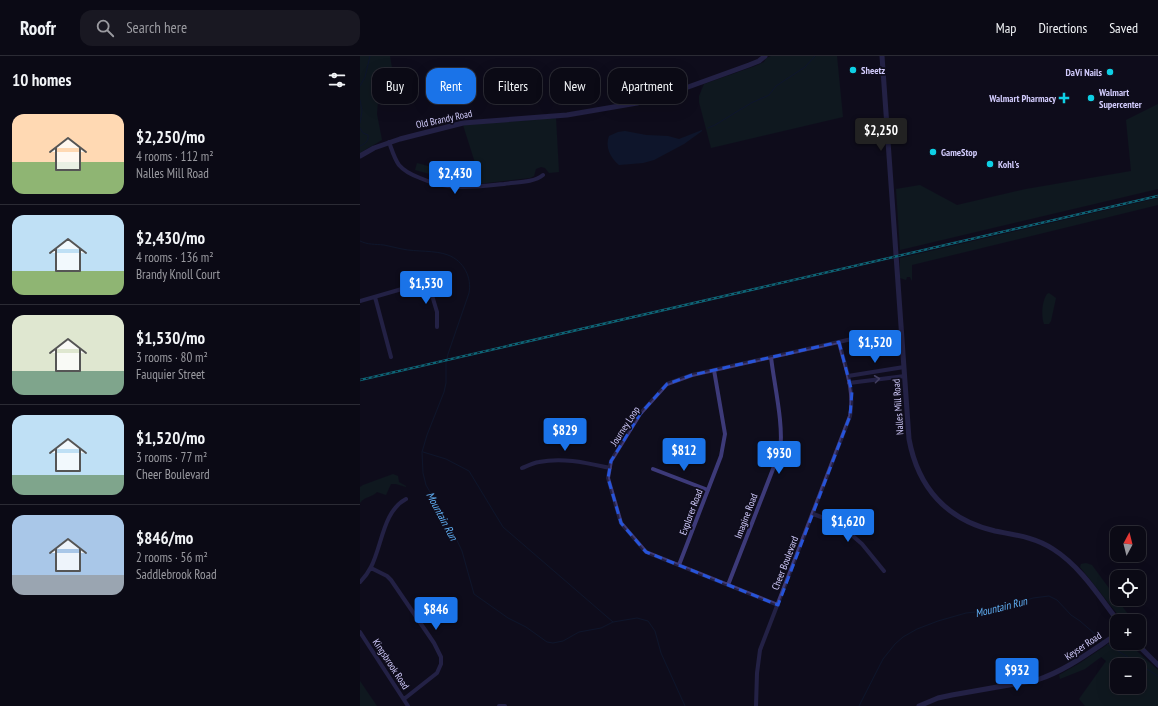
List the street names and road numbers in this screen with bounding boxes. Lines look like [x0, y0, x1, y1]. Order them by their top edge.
street label: Old Brandy Road [415, 107, 473, 131]
street label: Nalles Mill Road [890, 379, 906, 435]
street label: Journey Loop [607, 404, 643, 449]
street label: Explorer Road [676, 487, 706, 537]
street label: Imagine Road [732, 492, 760, 540]
street label: Cheer Boulevard [769, 534, 801, 592]
street label: Keyser Road [1062, 629, 1104, 663]
street label: Kingsbrook Road [370, 636, 412, 692]

